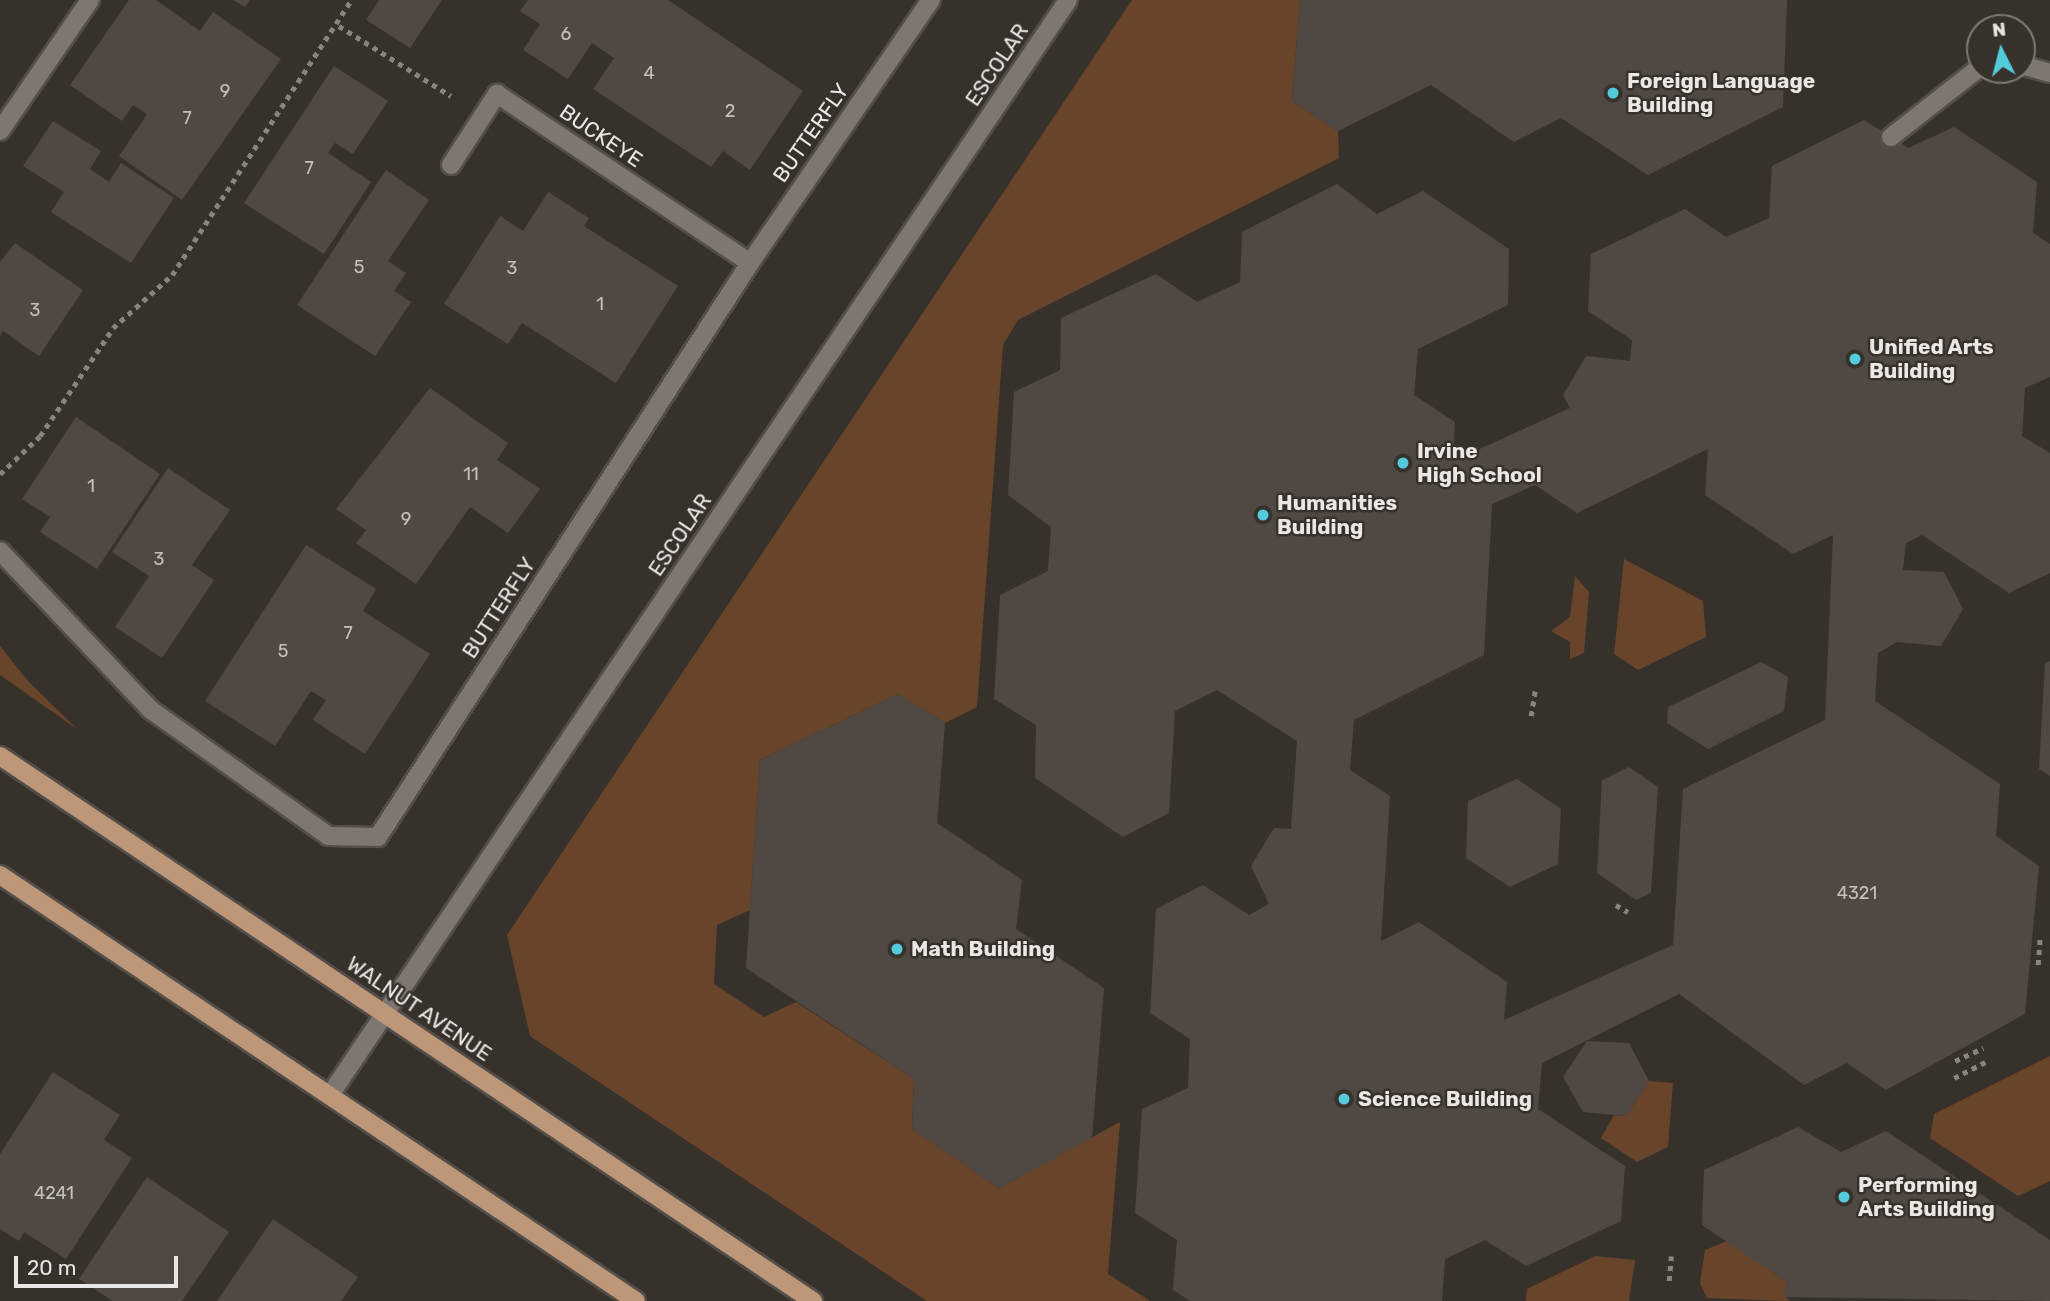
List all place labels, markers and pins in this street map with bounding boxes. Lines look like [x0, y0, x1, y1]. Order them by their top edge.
place label: Foreign Language Building [1627, 68, 1815, 118]
marker: Foreign Language Building [1605, 85, 1621, 101]
place label: Unified Arts Building [1869, 334, 1994, 384]
marker: Unified Arts Building [1847, 351, 1863, 367]
place label: Irvine High School [1417, 438, 1542, 488]
marker: Irvine High School [1395, 455, 1411, 471]
place label: Humanities Building [1277, 490, 1397, 540]
marker: Humanities Building [1255, 507, 1271, 523]
place label: Math Building [911, 936, 1055, 962]
marker: Math Building [889, 941, 905, 957]
place label: Science Building [1358, 1086, 1532, 1112]
marker: Science Building [1336, 1091, 1352, 1107]
place label: Performing Arts Building [1858, 1172, 1995, 1222]
marker: Performing Arts Building [1836, 1189, 1852, 1205]

